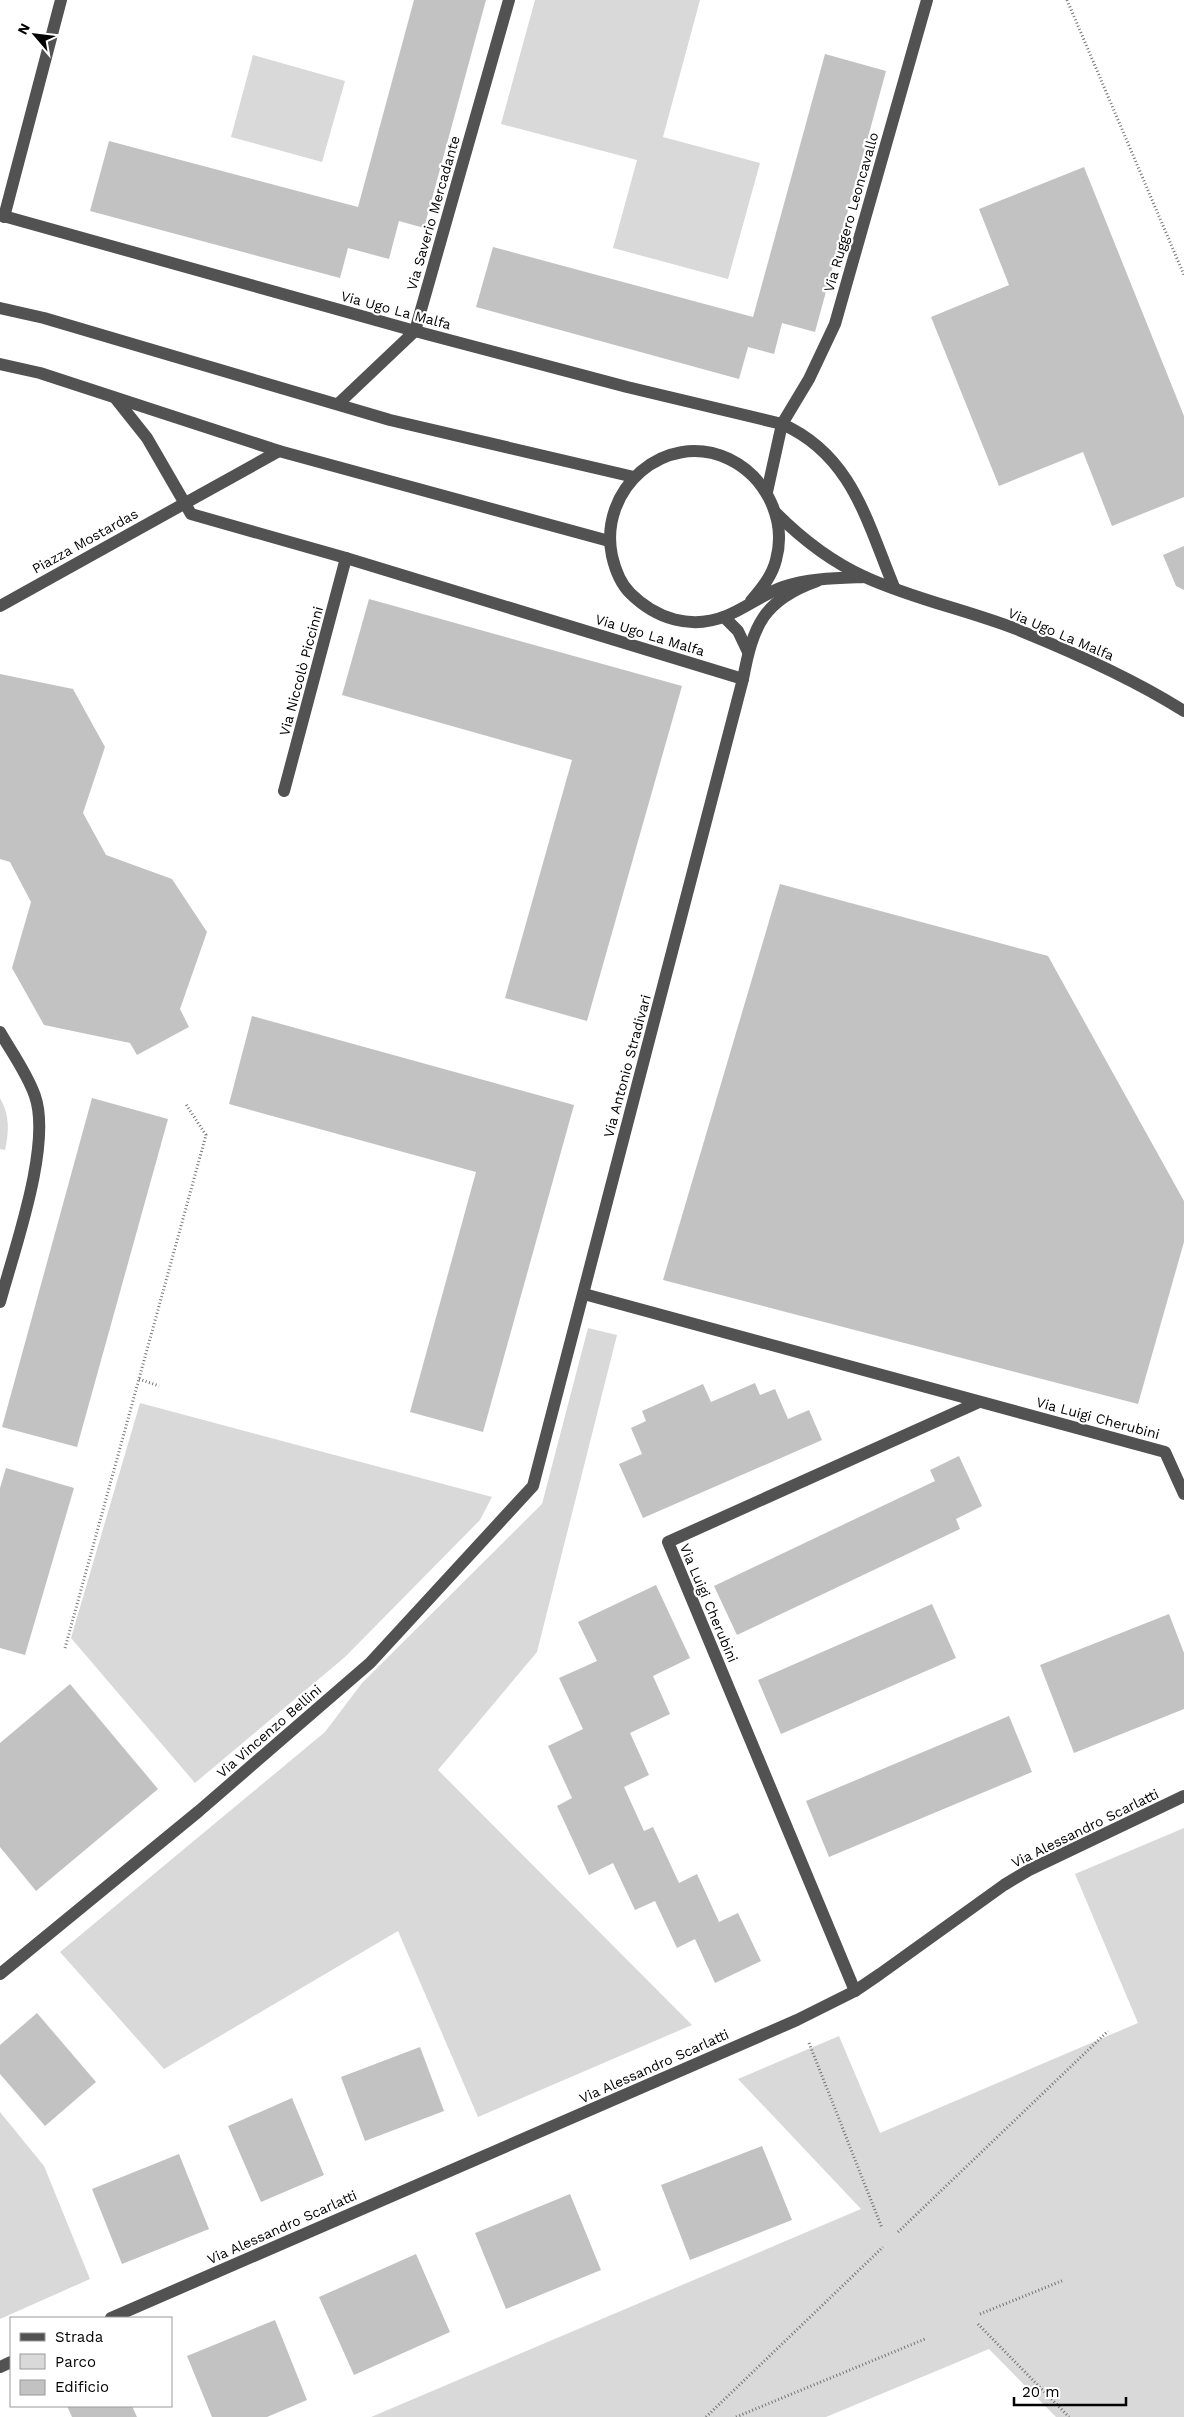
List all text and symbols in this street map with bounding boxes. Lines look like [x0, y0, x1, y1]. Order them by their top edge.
north arrow [10, 10, 60, 60]
text: N [14, 21, 33, 37]
street label: Via Ruggero Leoncavallo [821, 130, 881, 294]
street label: Via Saverio Mercadante [403, 134, 463, 292]
street label: Via Ugo La Malfa [339, 288, 453, 332]
street label: Piazza Mostardas [29, 505, 141, 577]
street label: Via Niccolò Piccinni [276, 604, 326, 738]
street label: Via Ugo La Malfa [1006, 604, 1116, 664]
street label: Via Ugo La Malfa [593, 611, 707, 659]
street label: Via Antonio Stradivari [600, 993, 654, 1139]
street label: Via Luigi Cherubini [1034, 1394, 1162, 1442]
street label: Via Luigi Cherubini [677, 1541, 741, 1665]
street label: Via Vincenzo Bellini [213, 1681, 325, 1781]
street label: Via Alessandro Scarlatti [1009, 1785, 1161, 1871]
street label: Via Alessandro Scarlatti [577, 2026, 731, 2106]
street label: Via Alessandro Scarlatti [205, 2187, 359, 2267]
legend [10, 2317, 172, 2407]
text: Strada [55, 2328, 104, 2346]
text: Parco [55, 2353, 96, 2371]
scale bar [1014, 2374, 1126, 2406]
text: Edificio [55, 2378, 109, 2396]
text: 20 m [1022, 2383, 1060, 2401]

